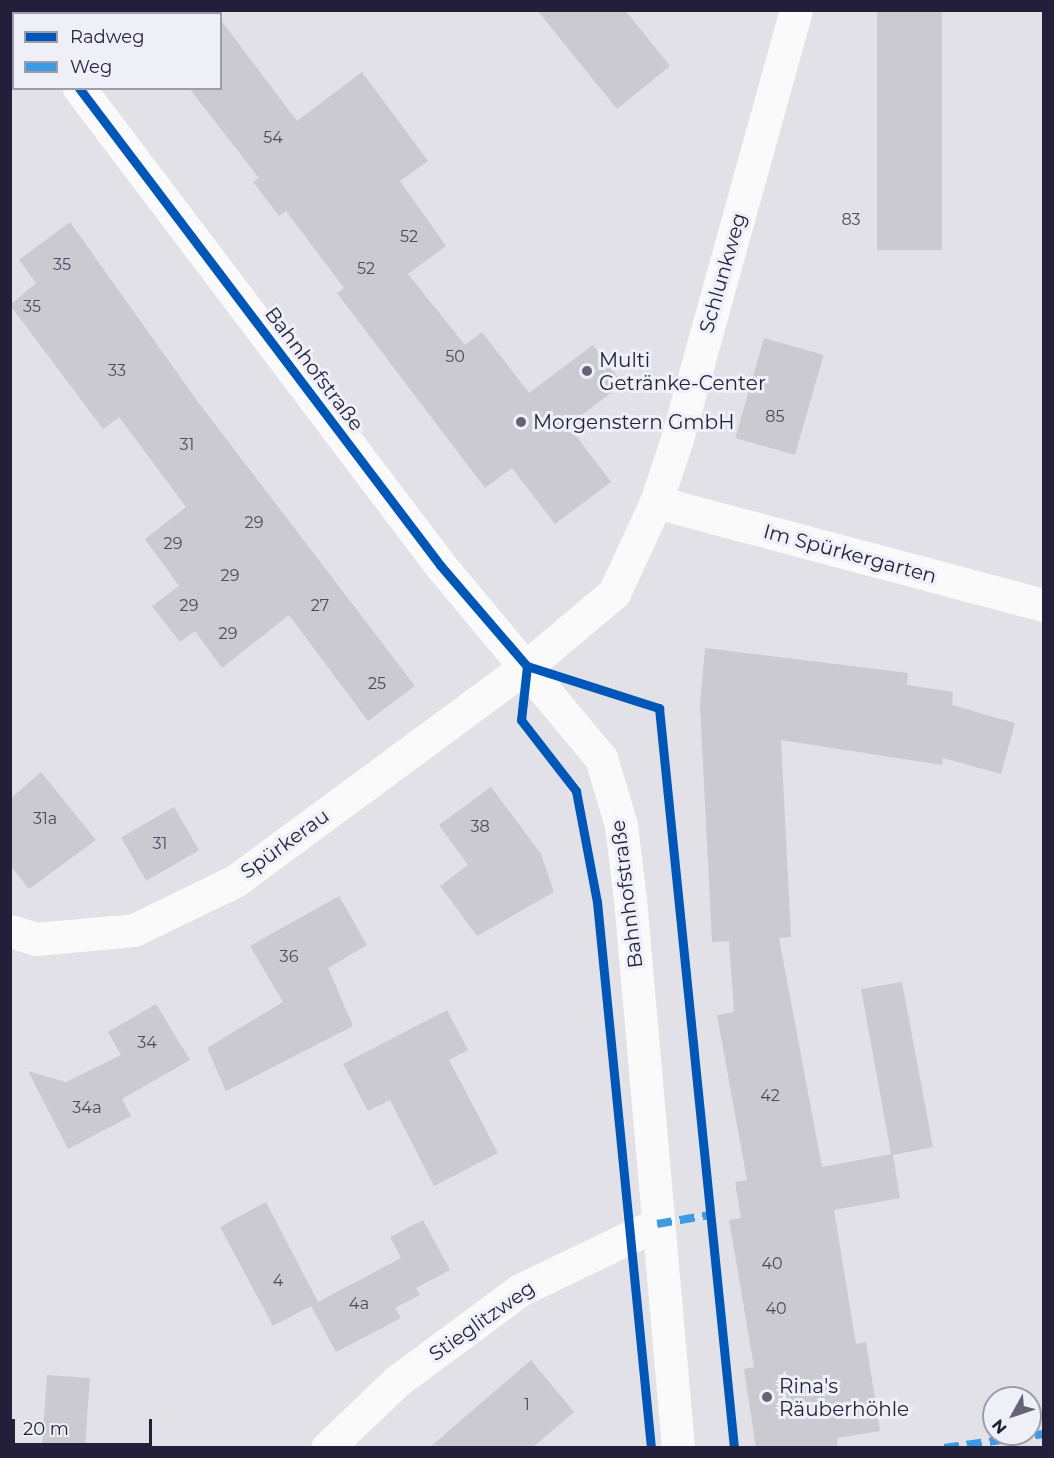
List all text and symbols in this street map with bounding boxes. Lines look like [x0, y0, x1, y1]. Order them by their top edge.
legend [12, 12, 222, 90]
text: Radweg [70, 26, 145, 48]
text: Weg [70, 56, 112, 78]
house number: 54 [263, 128, 283, 148]
street label: Schlunkweg [694, 210, 752, 336]
house number: 83 [841, 210, 861, 230]
house number: 52 [400, 227, 418, 247]
house number: 35 [53, 255, 71, 275]
house number: 52 [357, 259, 375, 279]
house number: 35 [23, 297, 41, 317]
street label: Bahnhofstraße [260, 302, 368, 436]
house number: 50 [445, 347, 465, 367]
place label: Multi Getränke-Center [599, 348, 766, 395]
house number: 33 [108, 361, 126, 381]
marker: Multi Getränke-Center [580, 364, 594, 378]
house number: 85 [765, 407, 785, 427]
place label: Morgenstern GmbH [533, 410, 734, 434]
marker: Morgenstern GmbH [514, 415, 528, 429]
house number: 31 [180, 435, 194, 455]
house number: 29 [245, 513, 263, 533]
street label: Im Spürkergarten [761, 519, 939, 589]
house number: 29 [164, 534, 182, 554]
house number: 29 [221, 566, 239, 586]
house number: 29 [180, 596, 198, 616]
house number: 27 [311, 596, 329, 616]
house number: 29 [219, 624, 237, 644]
house number: 25 [368, 674, 386, 694]
street label: Spürkerau [236, 804, 334, 884]
house number: 31a [33, 809, 57, 829]
house number: 38 [470, 817, 490, 837]
street label: Bahnhofstraße [606, 819, 648, 969]
house number: 31 [153, 834, 167, 854]
house number: 36 [280, 947, 298, 967]
house number: 34 [137, 1033, 157, 1053]
house number: 42 [760, 1086, 780, 1106]
house number: 34a [72, 1098, 102, 1118]
house number: 40 [761, 1254, 783, 1274]
house number: 4 [273, 1271, 283, 1291]
street label: Stieglitzweg [425, 1276, 539, 1366]
house number: 4a [349, 1294, 369, 1314]
house number: 40 [765, 1299, 787, 1319]
place label: Rina's Räuberhöhle [779, 1374, 909, 1421]
north arrow [982, 1386, 1042, 1446]
marker: Rina's Räuberhöhle [760, 1390, 774, 1404]
house number: 1 [524, 1395, 530, 1415]
scale bar [15, 1407, 154, 1445]
text: N [988, 1416, 1011, 1438]
text: 20 m [23, 1418, 69, 1440]

